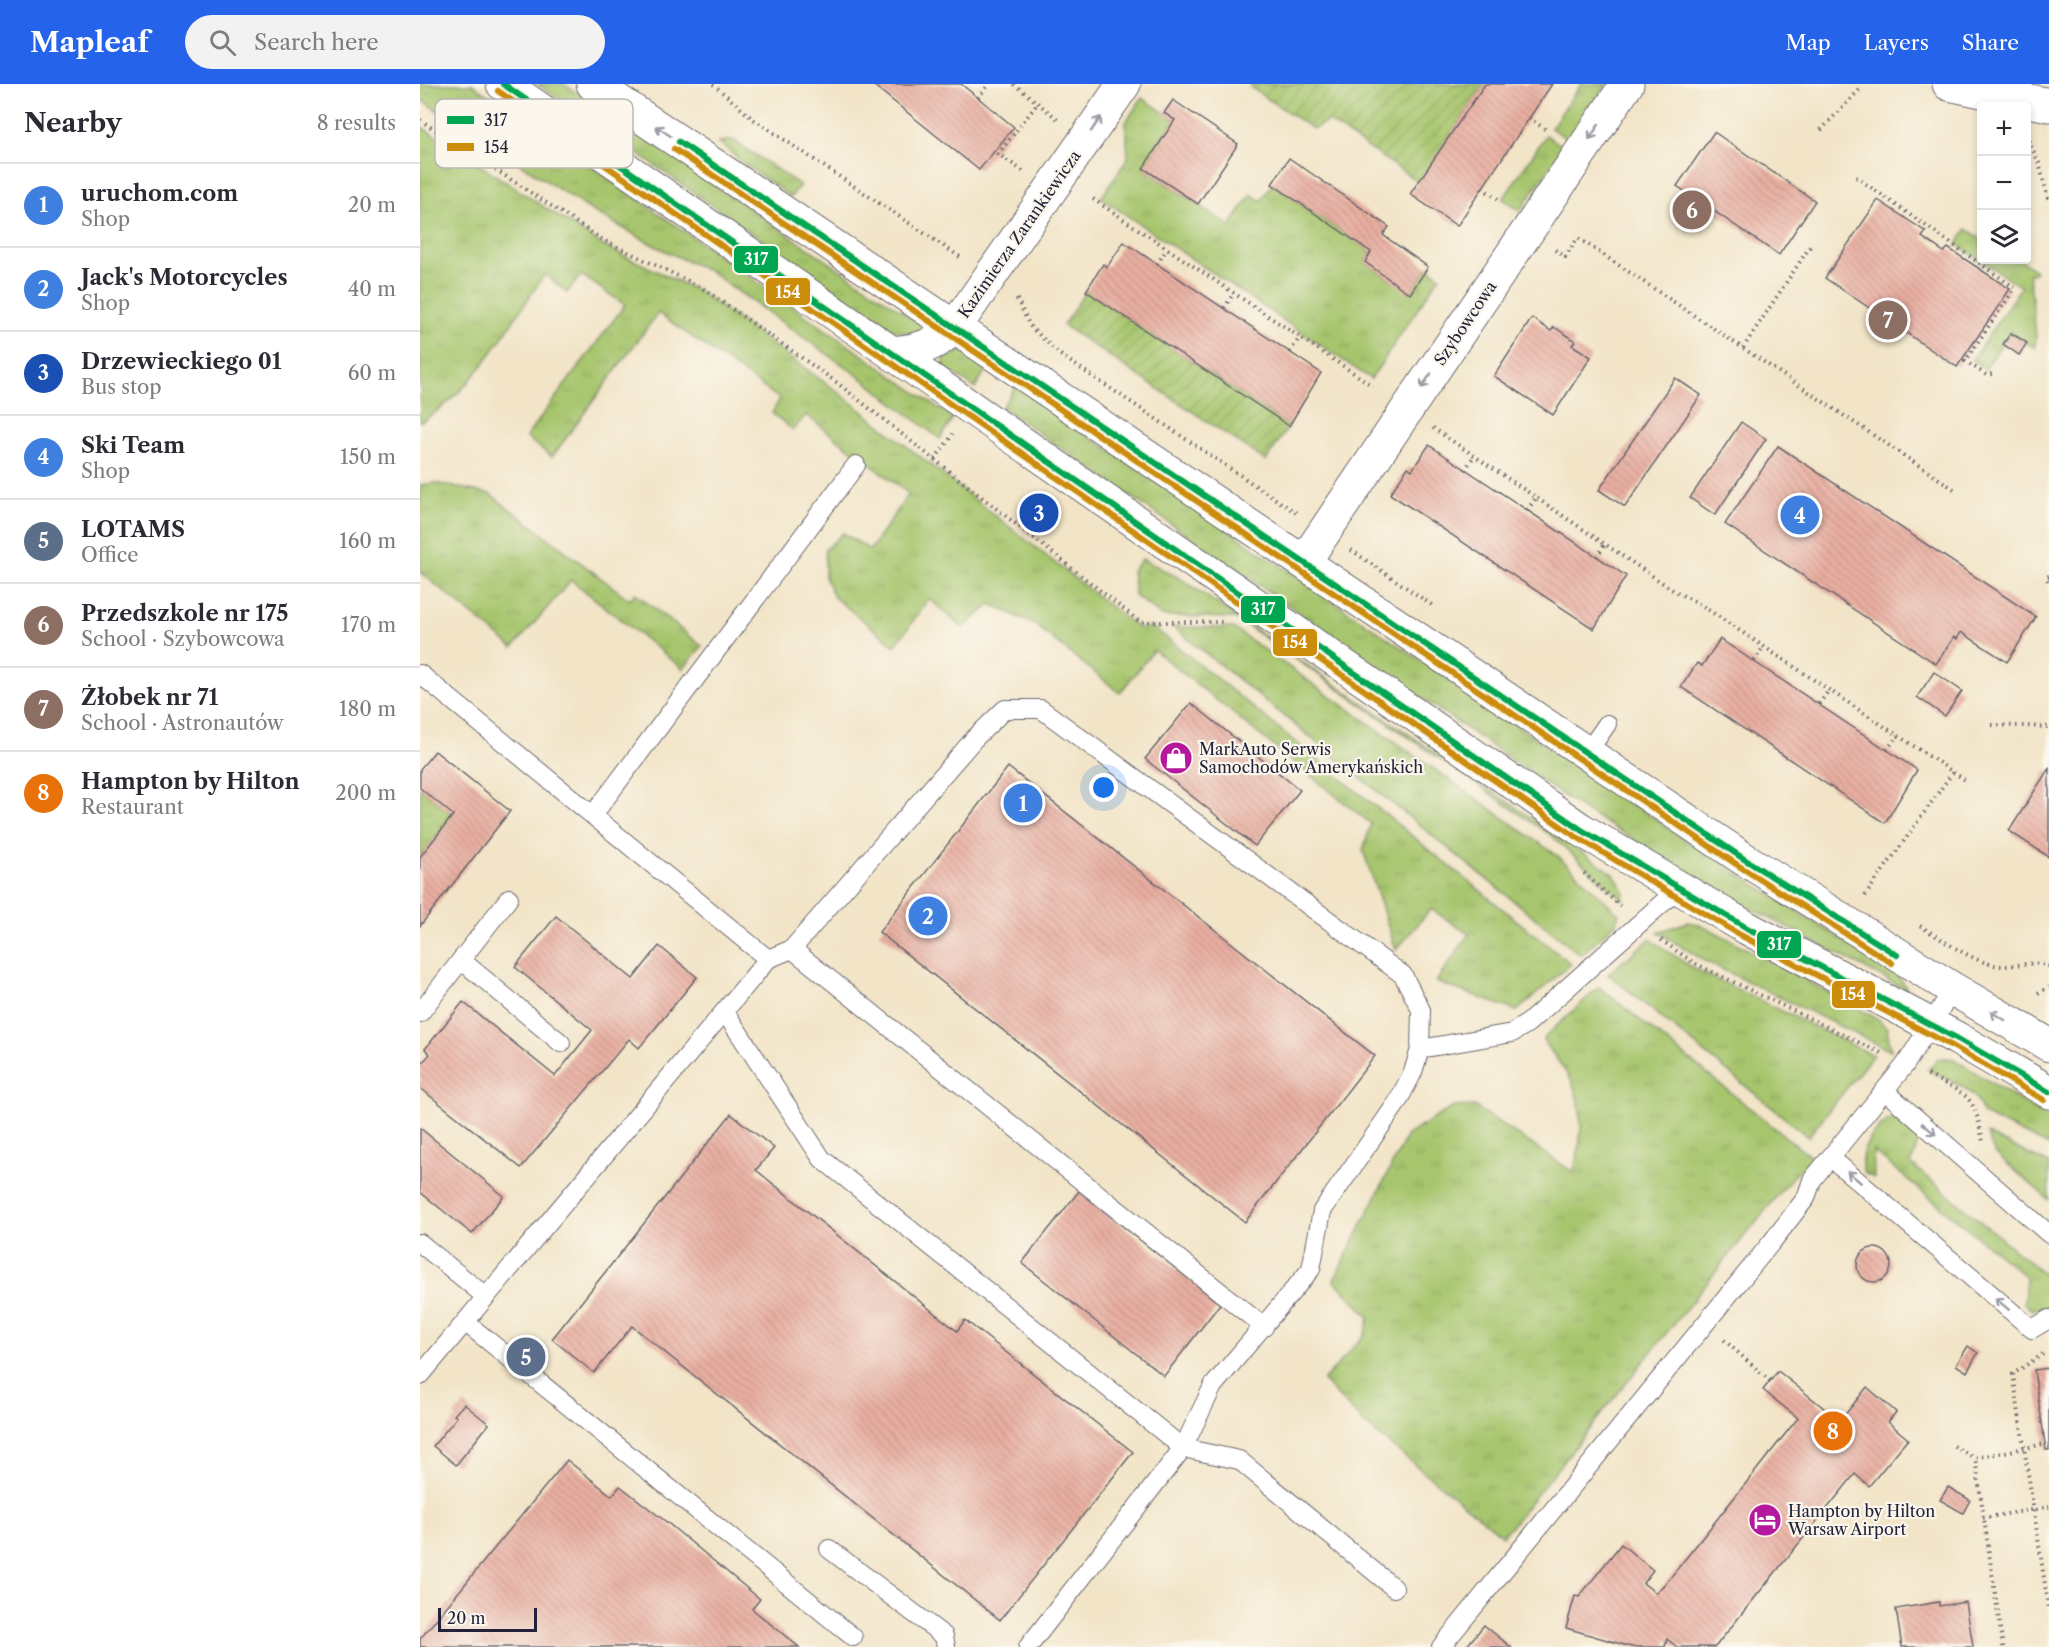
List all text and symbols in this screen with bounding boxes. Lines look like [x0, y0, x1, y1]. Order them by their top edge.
search box [185, 15, 605, 69]
text: Mapleaf [30, 25, 149, 59]
icon: search [206, 26, 239, 59]
text: Search here [254, 29, 379, 56]
text: Map [1786, 30, 1831, 55]
text: Layers [1864, 30, 1929, 55]
text: Share [1962, 30, 2019, 55]
legend [435, 99, 633, 168]
map controls [1977, 102, 2031, 264]
button: + [1977, 102, 2031, 156]
text: Nearby [24, 107, 122, 139]
text: 317 [484, 110, 508, 130]
text: 8 results [317, 111, 396, 135]
one-way arrow [1090, 116, 1102, 132]
one-way arrow [1588, 124, 1600, 140]
one-way arrow [655, 125, 672, 137]
text: 154 [484, 137, 509, 157]
street label: Kazimierza Zarankiewicza [953, 146, 1085, 322]
button: − [1977, 156, 2031, 210]
text: uruchom.com [81, 180, 238, 207]
pin: 6 [1672, 188, 1712, 232]
text: 1 [39, 193, 48, 217]
text: 20 m [348, 193, 396, 217]
text: Shop [81, 207, 130, 231]
button: layers [1977, 210, 2031, 264]
line badge: 317 [733, 245, 779, 274]
text: 317 [744, 249, 769, 269]
text: Jack's Motorcycles [81, 264, 288, 291]
text: 2 [38, 277, 49, 301]
text: 40 m [348, 277, 396, 301]
line badge: 154 [765, 277, 811, 306]
street label: Szybowcowa [1429, 277, 1501, 369]
text: 154 [775, 282, 801, 302]
text: Shop [81, 291, 130, 315]
pin: 7 [1868, 298, 1908, 342]
text: Drzewieckiego 01 [81, 348, 282, 375]
text: 3 [38, 361, 49, 385]
text: 60 m [348, 361, 396, 385]
one-way arrow [1420, 372, 1432, 389]
text: Bus stop [81, 375, 162, 399]
text: Ski Team [81, 432, 185, 459]
text: 4 [38, 445, 49, 469]
text: 150 m [340, 445, 396, 469]
text: Shop [81, 459, 130, 483]
pin: 3 [1020, 490, 1058, 536]
pin: 4 [1780, 492, 1820, 538]
text: LOTAMS [81, 516, 185, 543]
text: 5 [38, 529, 49, 553]
text: 160 m [339, 529, 396, 553]
text: Office [81, 543, 139, 567]
line badge: 317 [1240, 595, 1286, 624]
text: 317 [1251, 599, 1276, 619]
text: Przedszkole nr 175 [81, 600, 288, 627]
text: 6 [38, 613, 49, 637]
text: 170 m [341, 613, 396, 637]
text: School · Szybowcowa [81, 627, 285, 651]
line badge: 154 [1272, 628, 1318, 657]
text: 154 [1282, 632, 1308, 652]
text: Żłobek nr 71 [81, 684, 218, 711]
text: 7 [38, 697, 49, 721]
text: 180 m [339, 697, 396, 721]
text: School · Astronautów [81, 711, 284, 735]
place label: MarkAuto Serwis Samochodów Amerykańskich [1199, 739, 1423, 777]
shop icon: MarkAuto Serwis Samochodów Amerykańskich [1158, 740, 1194, 776]
text: Hampton by Hilton [81, 768, 300, 795]
your location [1089, 773, 1118, 802]
pin: 1 [1004, 780, 1042, 826]
text: 8 [37, 781, 50, 805]
text: 200 m [335, 781, 396, 805]
text: Restaurant [81, 795, 184, 819]
pin: 2 [908, 894, 948, 938]
line badge: 317 [1756, 930, 1802, 959]
text: 317 [1767, 934, 1792, 954]
line badge: 154 [1831, 980, 1876, 1009]
text: 154 [1840, 984, 1866, 1004]
one-way arrow [1990, 1009, 2007, 1021]
one-way arrow [1921, 1122, 1936, 1136]
one-way arrow [1846, 1171, 1862, 1184]
one-way arrow [1994, 1297, 2010, 1310]
pin: 5 [506, 1334, 546, 1380]
pin: 8 [1814, 1408, 1852, 1454]
place label: Hampton by Hilton Warsaw Airport [1787, 1501, 1935, 1539]
hotel icon: Hampton by Hilton Warsaw Airport [1747, 1502, 1783, 1538]
scale bar [438, 1605, 537, 1632]
text: 20 m [447, 1608, 486, 1628]

